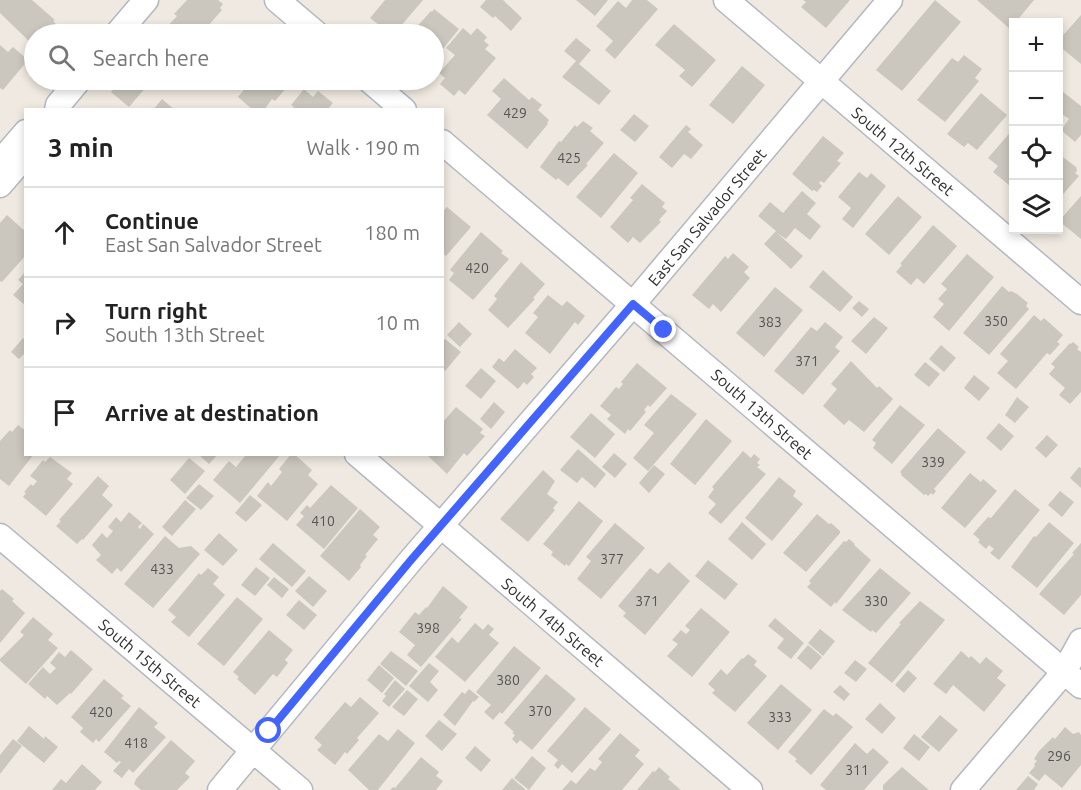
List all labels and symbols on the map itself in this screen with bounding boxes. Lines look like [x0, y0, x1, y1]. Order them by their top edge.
street label: South 12th Street [848, 103, 958, 199]
house number: 429 [503, 105, 527, 121]
street label: East San Salvador Street [644, 144, 770, 289]
house number: 425 [557, 150, 581, 166]
house number: 420 [465, 260, 489, 276]
house number: 350 [984, 313, 1008, 329]
house number: 383 [758, 314, 782, 330]
route end [650, 316, 676, 342]
house number: 371 [795, 353, 819, 369]
street label: South 13th Street [708, 365, 817, 463]
house number: 339 [921, 454, 945, 470]
house number: 410 [311, 513, 335, 529]
house number: 377 [600, 551, 624, 567]
house number: 433 [150, 561, 174, 577]
street label: South 14th Street [498, 574, 608, 670]
house number: 371 [635, 593, 659, 609]
house number: 330 [864, 593, 888, 609]
street label: South 15th Street [95, 615, 205, 711]
house number: 398 [416, 620, 440, 636]
house number: 380 [496, 672, 520, 688]
house number: 370 [528, 703, 552, 719]
house number: 420 [89, 704, 113, 720]
house number: 333 [768, 709, 792, 725]
route start [255, 717, 281, 743]
house number: 418 [124, 735, 148, 751]
house number: 296 [1047, 748, 1071, 764]
house number: 311 [845, 762, 869, 778]

